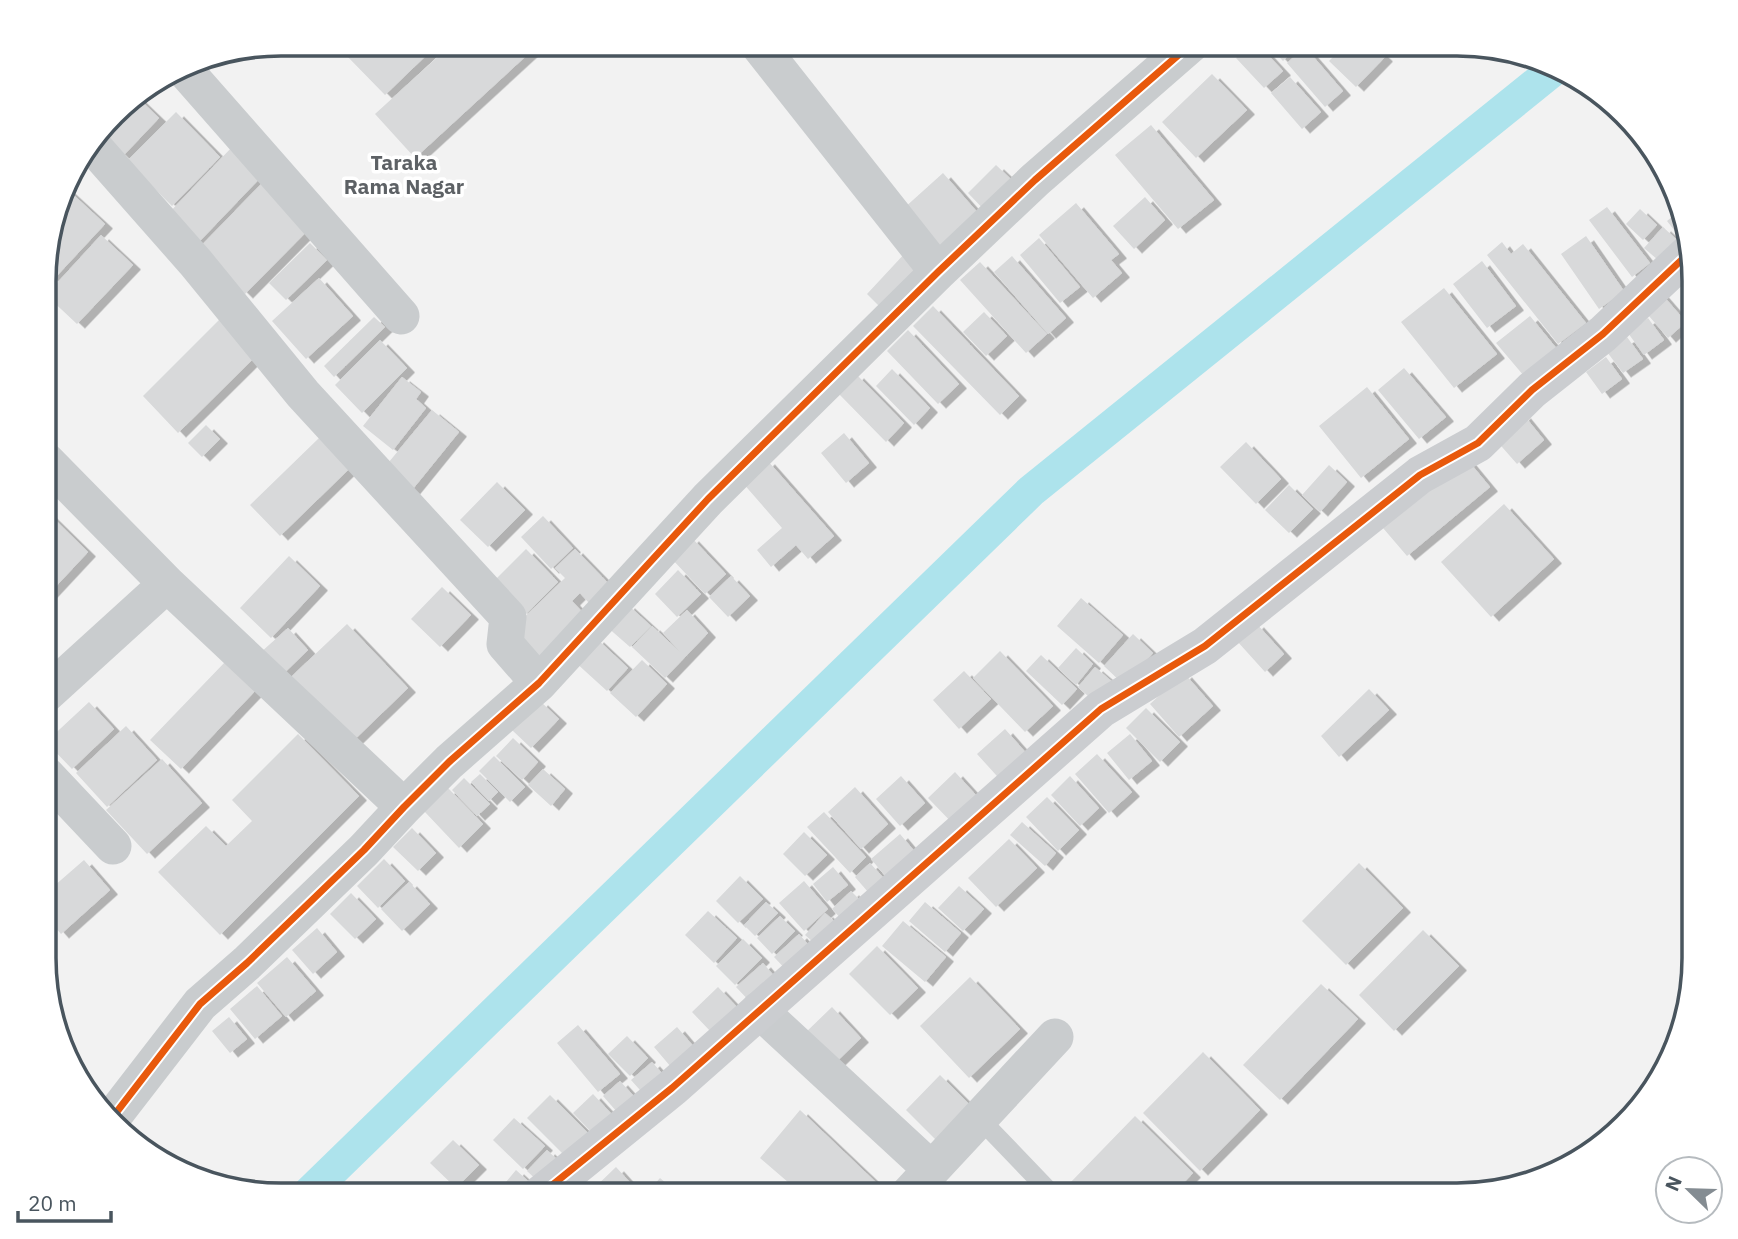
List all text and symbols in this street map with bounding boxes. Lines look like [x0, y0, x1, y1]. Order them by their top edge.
district label: Taraka Rama Nagar [344, 148, 465, 200]
north arrow [1654, 1155, 1724, 1225]
text: N [1660, 1172, 1687, 1194]
scale bar [18, 1180, 110, 1224]
text: 20 m [28, 1189, 77, 1217]

